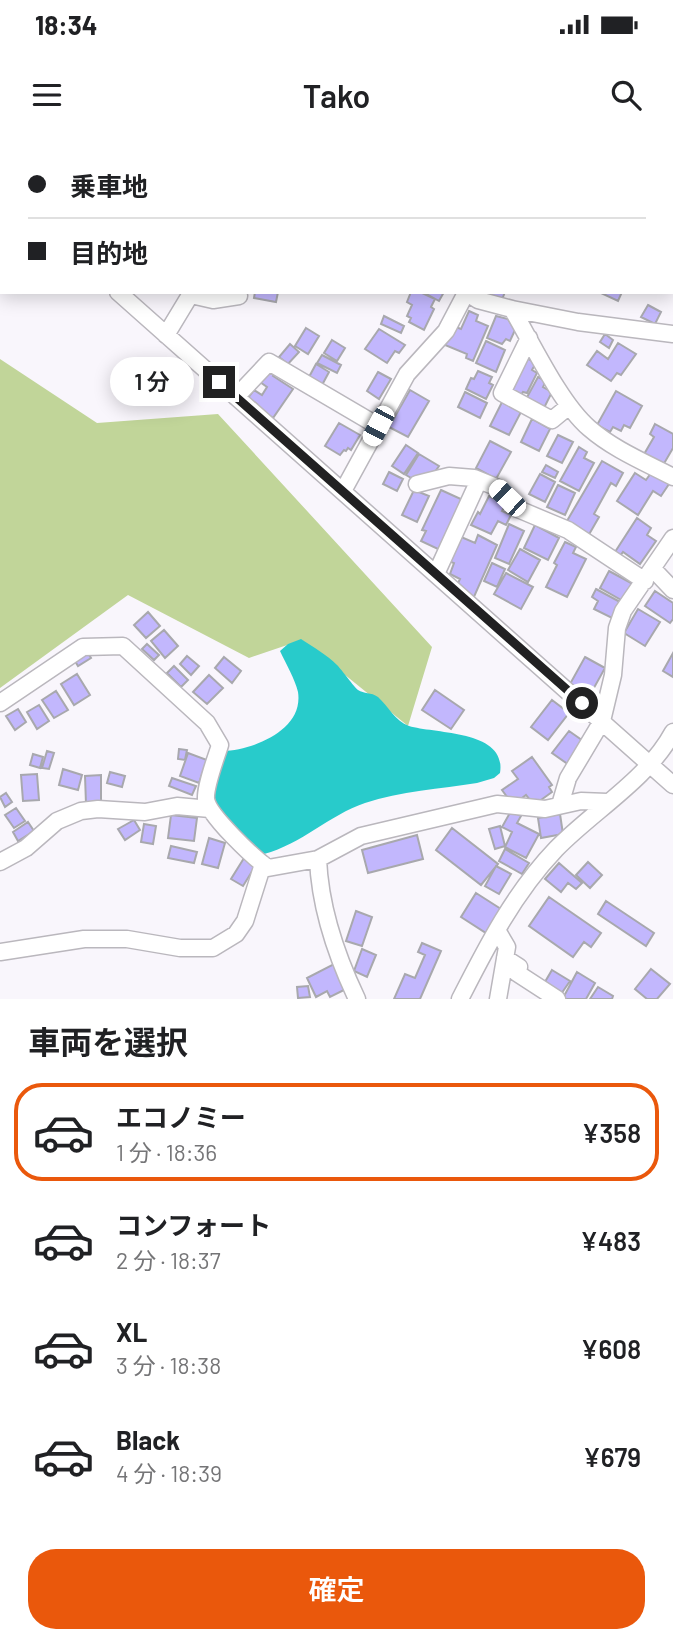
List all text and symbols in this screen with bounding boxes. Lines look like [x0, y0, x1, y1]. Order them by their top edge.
text: 18:34 [35, 9, 98, 40]
icon: menu [28, 76, 66, 114]
text: Tako [303, 76, 370, 114]
icon: search [607, 76, 645, 114]
text: 乗車地 [70, 170, 148, 201]
text: 目的地 [70, 237, 148, 268]
callout: 1 分 [110, 358, 194, 406]
route end [203, 366, 235, 398]
text: 1 分 [134, 367, 170, 395]
car [359, 403, 398, 449]
car [485, 476, 530, 520]
route start [566, 687, 598, 719]
text: 車両を選択 [28, 1022, 188, 1060]
icon: car [32, 1101, 95, 1164]
text: エコノミー [116, 1101, 246, 1132]
text: ¥358 [582, 1117, 641, 1148]
text: 1 分 · 18:36 [116, 1138, 217, 1166]
icon: car [32, 1209, 95, 1272]
text: コンフォート [116, 1209, 271, 1240]
text: ¥483 [580, 1225, 641, 1256]
text: 2 分 · 18:37 [116, 1246, 221, 1274]
text: XL [116, 1316, 147, 1347]
icon: car [32, 1317, 95, 1380]
text: ¥608 [581, 1333, 641, 1364]
text: 3 分 · 18:38 [116, 1351, 221, 1379]
text: Black [116, 1424, 180, 1455]
icon: car [32, 1425, 95, 1488]
text: ¥679 [583, 1441, 641, 1472]
text: 4 分 · 18:39 [116, 1459, 222, 1487]
button: 確定 [28, 1549, 645, 1629]

